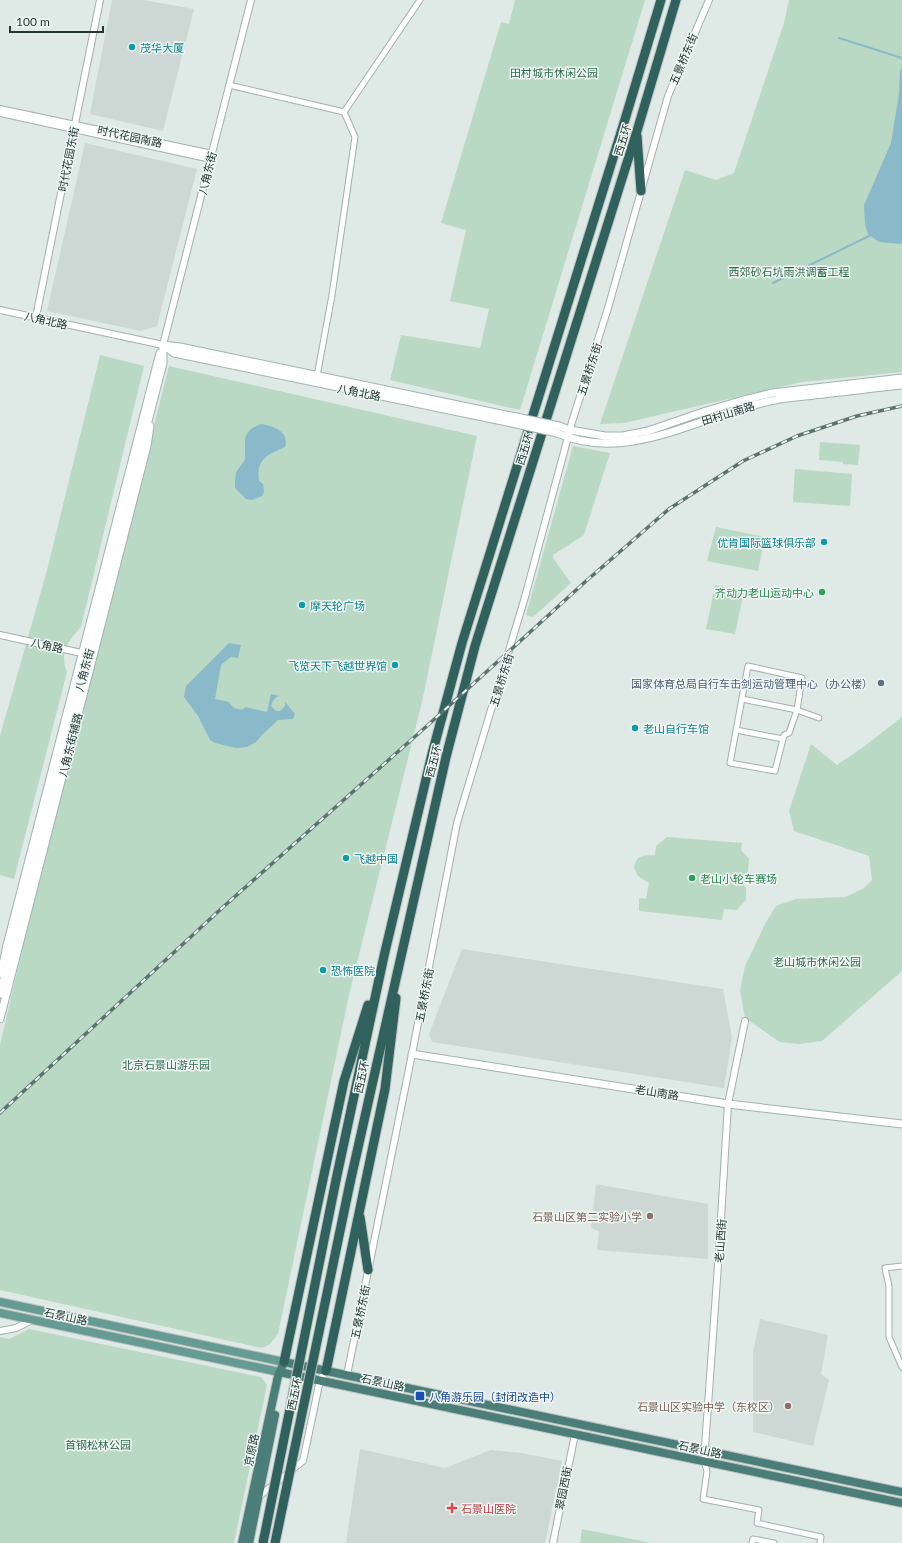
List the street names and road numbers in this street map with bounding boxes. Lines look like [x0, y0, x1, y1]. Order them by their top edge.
street label: 五景桥东街 [666, 31, 700, 87]
street label: 西五环 [611, 122, 633, 158]
street label: 时代花园南路 [96, 123, 164, 149]
street label: 时代花园东街 [55, 125, 81, 193]
street label: 八角东街 [195, 150, 219, 196]
street label: 八角北路 [23, 309, 69, 331]
street label: 五景桥东街 [574, 341, 604, 397]
street label: 八角北路 [336, 381, 382, 403]
street label: 田村山南路 [700, 399, 756, 427]
street label: 西五环 [513, 431, 535, 467]
street label: 八角路 [30, 635, 64, 655]
street label: 八角东街 [72, 647, 96, 693]
street label: 五景桥东街 [487, 652, 515, 708]
street label: 八角东街辅路 [56, 711, 84, 779]
street label: 西五环 [423, 743, 443, 779]
street label: 五景桥东街 [412, 967, 436, 1023]
street label: 西五环 [351, 1060, 371, 1094]
street label: 老山南路 [634, 1082, 680, 1102]
street label: 老山西街 [712, 1219, 728, 1263]
street label: 五景桥东街 [348, 1284, 372, 1340]
street label: 石景山路 [43, 1305, 89, 1327]
street label: 石景山路 [360, 1371, 406, 1393]
street label: 西五环 [284, 1377, 304, 1411]
street label: 京原路 [241, 1433, 261, 1467]
street label: 石景山路 [677, 1438, 723, 1460]
street label: 翠园西街 [552, 1465, 574, 1511]

